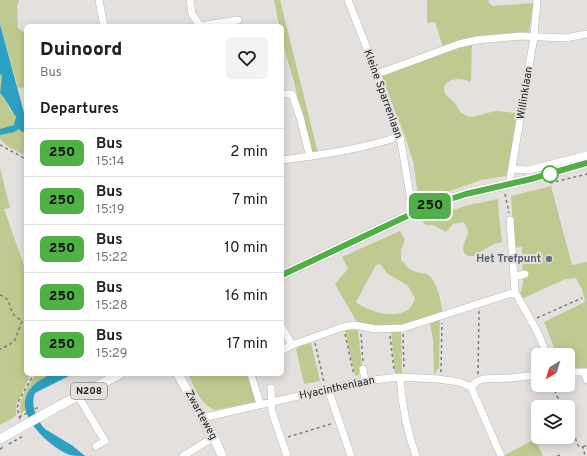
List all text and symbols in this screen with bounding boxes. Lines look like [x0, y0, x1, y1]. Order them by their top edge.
button: heart [226, 37, 268, 79]
text: Duinoord [40, 38, 122, 62]
street label: Kleine Sparrenlaan [360, 47, 406, 141]
text: Bus [40, 65, 62, 81]
street label: Willinklaan [514, 65, 536, 121]
text: Departures [40, 100, 119, 119]
text: Bus [96, 135, 123, 154]
text: 2 min [230, 143, 268, 162]
text: 250 [49, 144, 75, 161]
text: 15:14 [96, 154, 125, 170]
unlabelled marker [541, 165, 559, 183]
text: Bus [96, 183, 123, 202]
text: 7 min [232, 191, 268, 210]
text: 250 [49, 192, 75, 209]
line badge: 250 [407, 193, 453, 219]
text: 250 [417, 197, 443, 214]
text: 15:19 [96, 202, 124, 218]
text: Bus [96, 231, 123, 250]
text: 10 min [224, 239, 268, 258]
text: 250 [49, 240, 75, 257]
text: 15:22 [96, 250, 128, 266]
place label: Het Trefpunt [476, 252, 541, 266]
marker: Het Trefpunt [544, 254, 554, 264]
text: Bus [96, 279, 123, 298]
text: 16 min [225, 287, 268, 306]
text: 250 [49, 288, 75, 305]
text: 15:28 [96, 298, 128, 314]
text: Bus [96, 327, 123, 346]
text: 17 min [227, 335, 268, 354]
text: 250 [49, 336, 75, 353]
text: 15:29 [96, 346, 128, 362]
north arrow [531, 348, 575, 392]
map controls [531, 348, 575, 444]
street label: Hyacinthenlaan [298, 373, 376, 403]
road number: N208 [71, 383, 107, 399]
street label: Zwarteweg [182, 388, 220, 442]
button: layers [531, 400, 575, 444]

